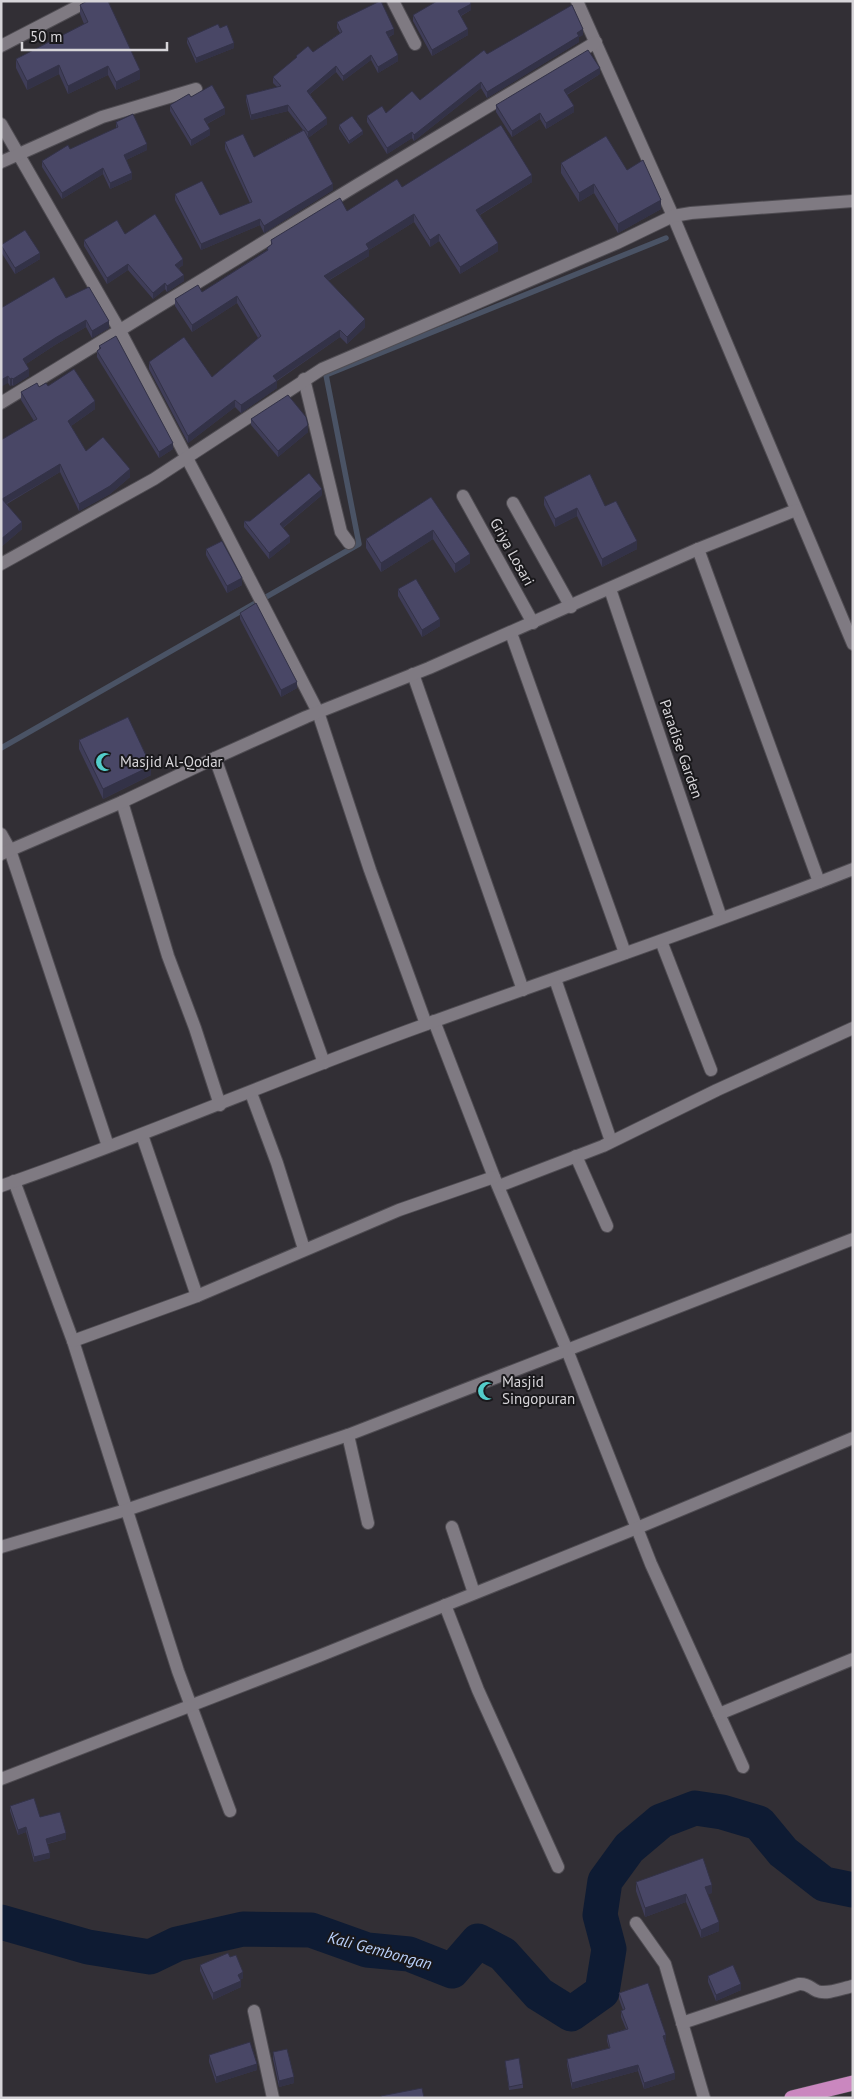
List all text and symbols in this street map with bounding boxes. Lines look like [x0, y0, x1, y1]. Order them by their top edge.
scale bar [22, 20, 168, 52]
text: 50 m [30, 27, 63, 46]
street label: Griya Losari [486, 515, 539, 589]
street label: Paradise Garden [656, 697, 707, 801]
mosque icon: Masjid Al-Qodar [94, 751, 116, 773]
place label: Masjid Al-Qodar [120, 752, 223, 771]
place label: Masjid Singopuran [502, 1372, 575, 1408]
mosque icon: Masjid Singopuran [476, 1380, 498, 1402]
water label: Kali Gembongan [326, 1926, 434, 1974]

